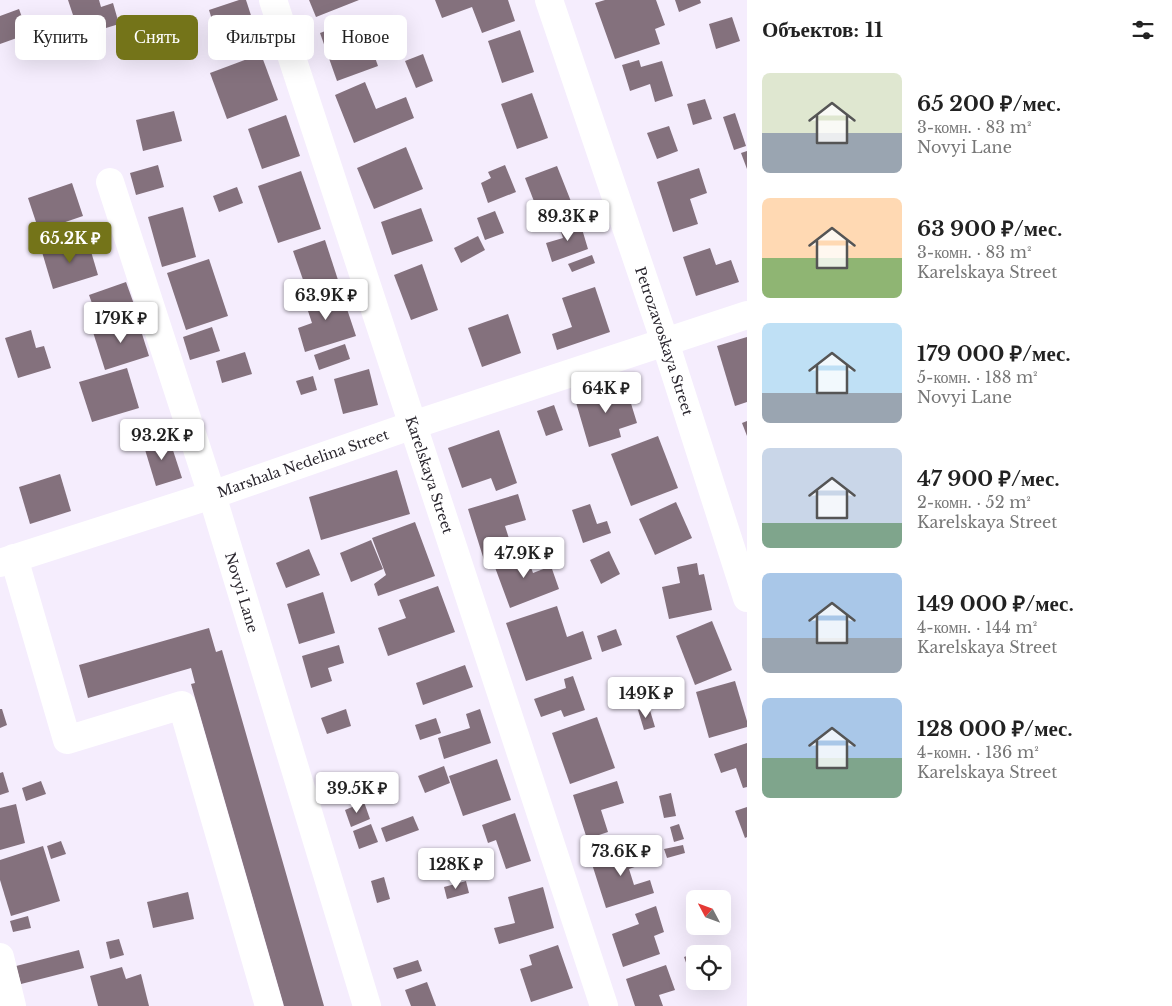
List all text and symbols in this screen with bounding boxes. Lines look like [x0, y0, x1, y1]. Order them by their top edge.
chip: Купить [15, 15, 106, 60]
chip: Снять [116, 15, 198, 60]
chip: Фильтры [208, 15, 314, 60]
chip: Новое [324, 15, 407, 60]
icon: filters [1129, 16, 1157, 44]
text: Объектов: 11 [762, 17, 883, 43]
text: 65 200 ₽/мес. [917, 91, 1061, 117]
icon: home [802, 93, 862, 153]
text: 3-комн. · 83 m² [917, 117, 1031, 137]
text: Novyi Lane [917, 137, 1012, 157]
pin: 89.3K ₽ [522, 200, 614, 242]
text: 89.3K ₽ [537, 206, 599, 226]
text: 63 900 ₽/мес. [917, 216, 1062, 242]
icon: home [802, 218, 862, 278]
pin: 65.2K ₽ [24, 222, 116, 264]
text: 65.2K ₽ [39, 228, 101, 248]
text: 3-комн. · 83 m² [917, 242, 1031, 262]
text: Karelskaya Street [917, 262, 1057, 282]
street label: Petrozavoskaya Street [631, 264, 697, 419]
pin: 63.9K ₽ [280, 278, 372, 321]
text: 63.9K ₽ [295, 285, 357, 305]
pin: 179K ₽ [80, 302, 162, 344]
text: 179K ₽ [95, 308, 147, 328]
text: 179 000 ₽/мес. [917, 341, 1071, 367]
icon: home [802, 343, 862, 403]
text: 5-комн. · 188 m² [917, 367, 1038, 387]
pin: 64K ₽ [571, 372, 641, 414]
text: 64K ₽ [582, 378, 630, 398]
text: Novyi Lane [917, 387, 1012, 407]
street label: Karelskaya Street [402, 414, 457, 537]
pin: 93.2K ₽ [116, 418, 208, 461]
text: 93.2K ₽ [131, 425, 193, 445]
street label: Marshala Nedelina Street [215, 425, 392, 501]
text: 47 900 ₽/мес. [917, 466, 1060, 492]
icon: home [802, 468, 862, 528]
text: 2-комн. · 52 m² [917, 492, 1031, 512]
text: Karelskaya Street [917, 512, 1057, 532]
pin: 47.9K ₽ [478, 536, 570, 579]
text: 47.9K ₽ [494, 543, 554, 563]
street label: Novyi Lane [221, 550, 262, 635]
text: 149 000 ₽/мес. [917, 591, 1074, 617]
icon: home [802, 593, 862, 653]
text: 4-комн. · 144 m² [917, 617, 1037, 637]
text: Karelskaya Street [917, 637, 1057, 657]
pin: 149K ₽ [605, 676, 687, 719]
text: 149K ₽ [619, 683, 673, 703]
text: 128 000 ₽/мес. [917, 716, 1073, 742]
icon: home [802, 718, 862, 778]
text: 4-комн. · 136 m² [917, 742, 1039, 762]
text: Karelskaya Street [917, 762, 1057, 782]
pin: 39.5K ₽ [311, 772, 403, 814]
text: 39.5K ₽ [327, 778, 387, 798]
pin: 73.6K ₽ [575, 834, 667, 877]
text: 73.6K ₽ [591, 841, 651, 861]
pin: 128K ₽ [415, 848, 497, 890]
text: 128K ₽ [429, 854, 483, 874]
north arrow [686, 890, 731, 935]
map controls [686, 890, 731, 990]
button: locate [686, 945, 731, 990]

